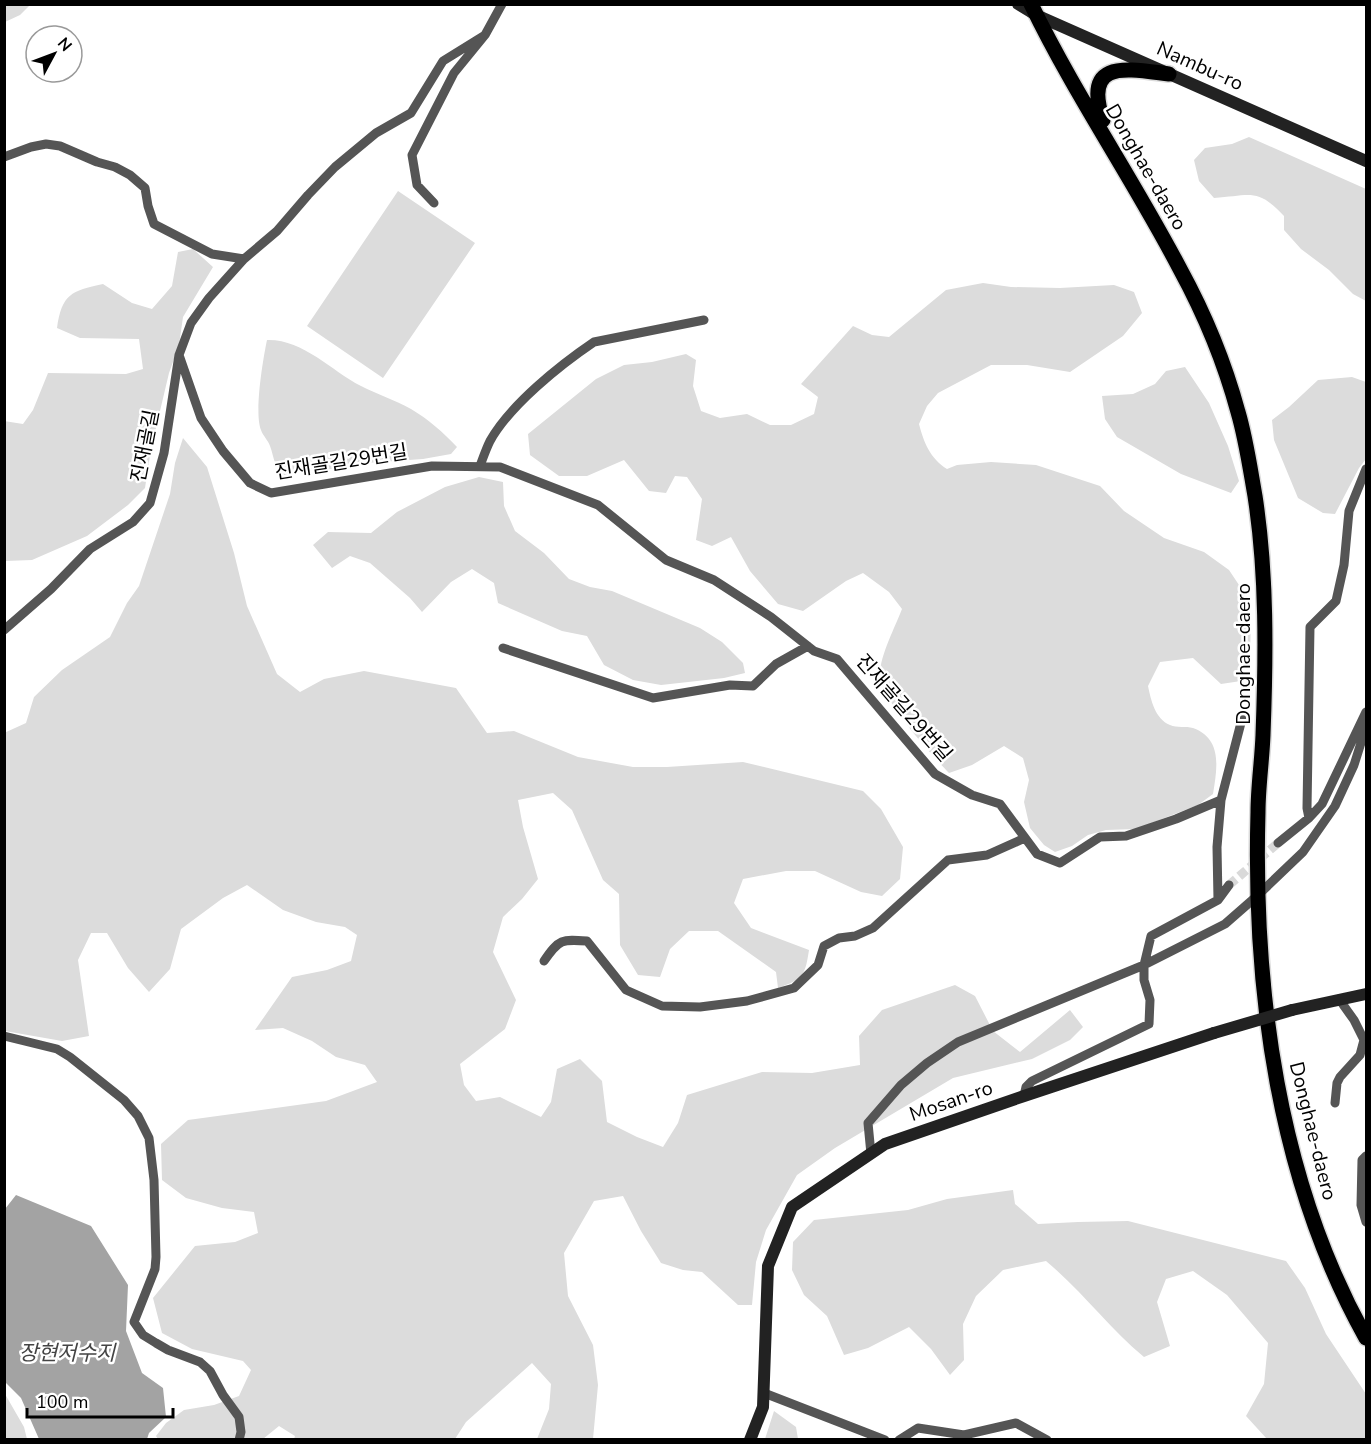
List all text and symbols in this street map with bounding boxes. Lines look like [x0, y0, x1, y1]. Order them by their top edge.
north arrow [24, 24, 84, 84]
text: N [52, 33, 77, 57]
street label: Nambu-ro [1152, 35, 1248, 97]
street label: Donghae-daero [1099, 99, 1193, 235]
street label: 진재골길 [125, 407, 165, 485]
street label: 진재골길29번길 [273, 438, 409, 486]
street label: Donghae-daero [1230, 583, 1257, 725]
street label: 진재골길29번길 [850, 648, 958, 768]
street label: Donghae-daero [1283, 1059, 1343, 1203]
street label: Mosan-ro [906, 1074, 996, 1128]
water label: 장현저수지 [19, 1339, 117, 1367]
scale bar [27, 1381, 172, 1419]
text: 100 m [36, 1390, 88, 1414]

